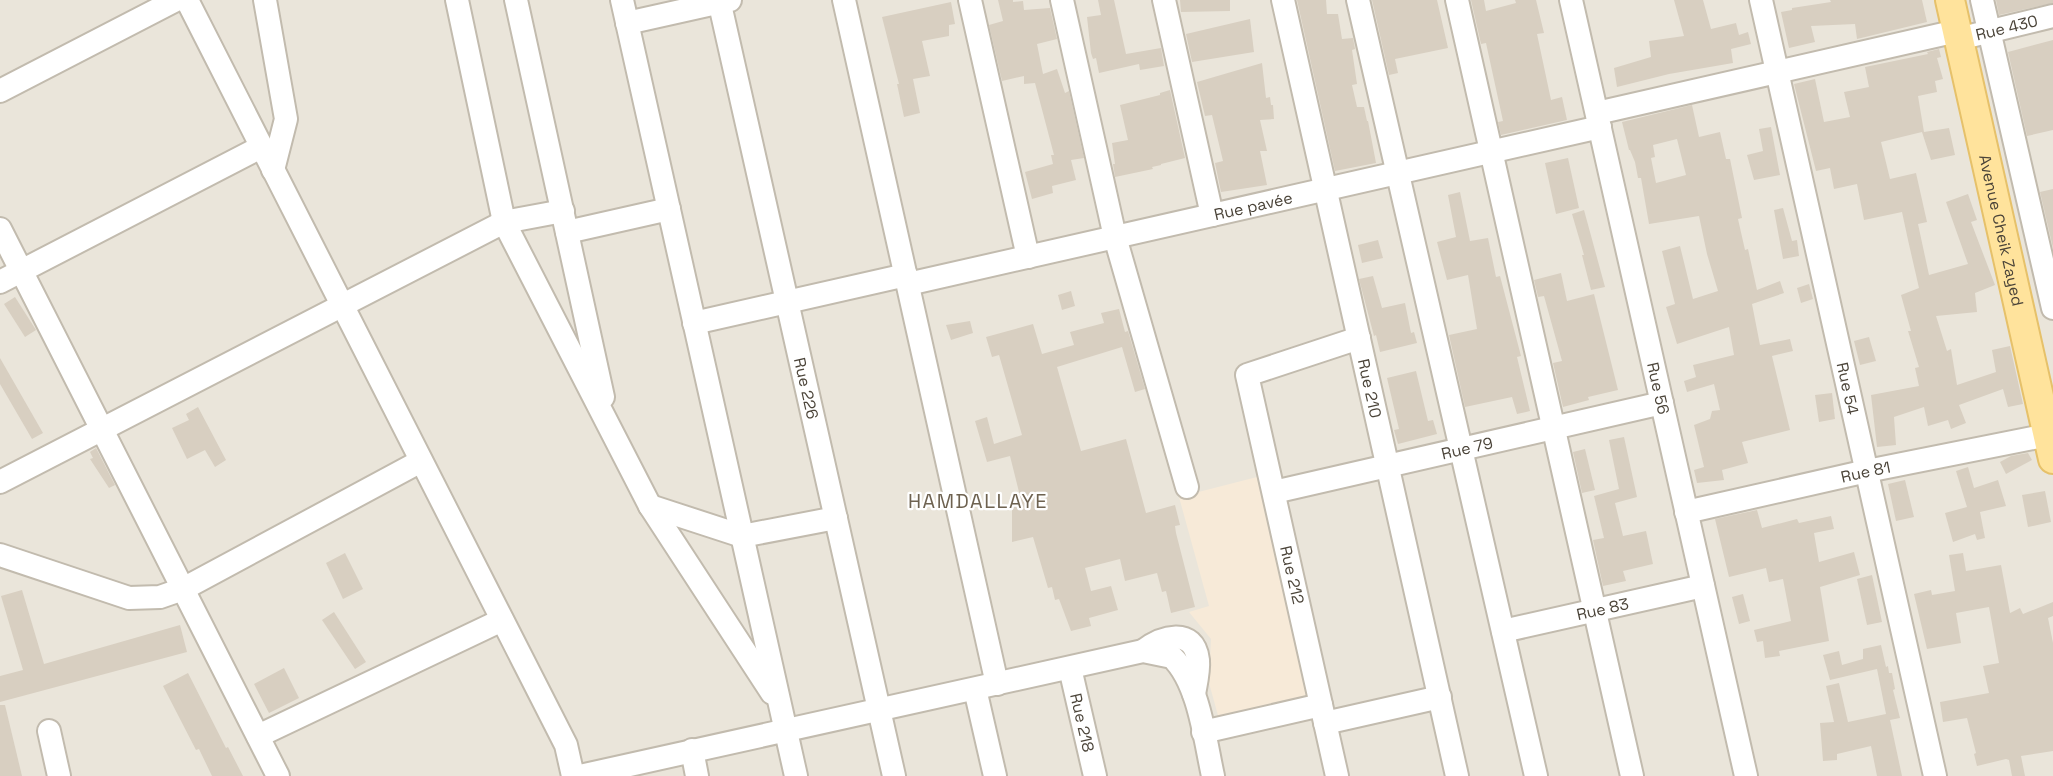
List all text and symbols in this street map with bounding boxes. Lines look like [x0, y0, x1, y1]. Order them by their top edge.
street label: Rue 430 [1973, 10, 2040, 45]
street label: Avenue Cheik Zayed [1974, 152, 2029, 308]
street label: Rue pavée [1212, 187, 1295, 225]
street label: Rue 226 [789, 355, 824, 421]
street label: Rue 210 [1353, 357, 1387, 420]
street label: Rue 56 [1642, 360, 1675, 416]
street label: Rue 54 [1832, 360, 1864, 417]
street label: Rue 79 [1439, 432, 1495, 464]
street label: Rue 81 [1839, 456, 1892, 487]
district label: HAMDALLAYE [908, 488, 1048, 514]
street label: Rue 212 [1275, 544, 1309, 606]
street label: Rue 83 [1574, 593, 1631, 625]
street label: Rue 218 [1066, 691, 1100, 754]

